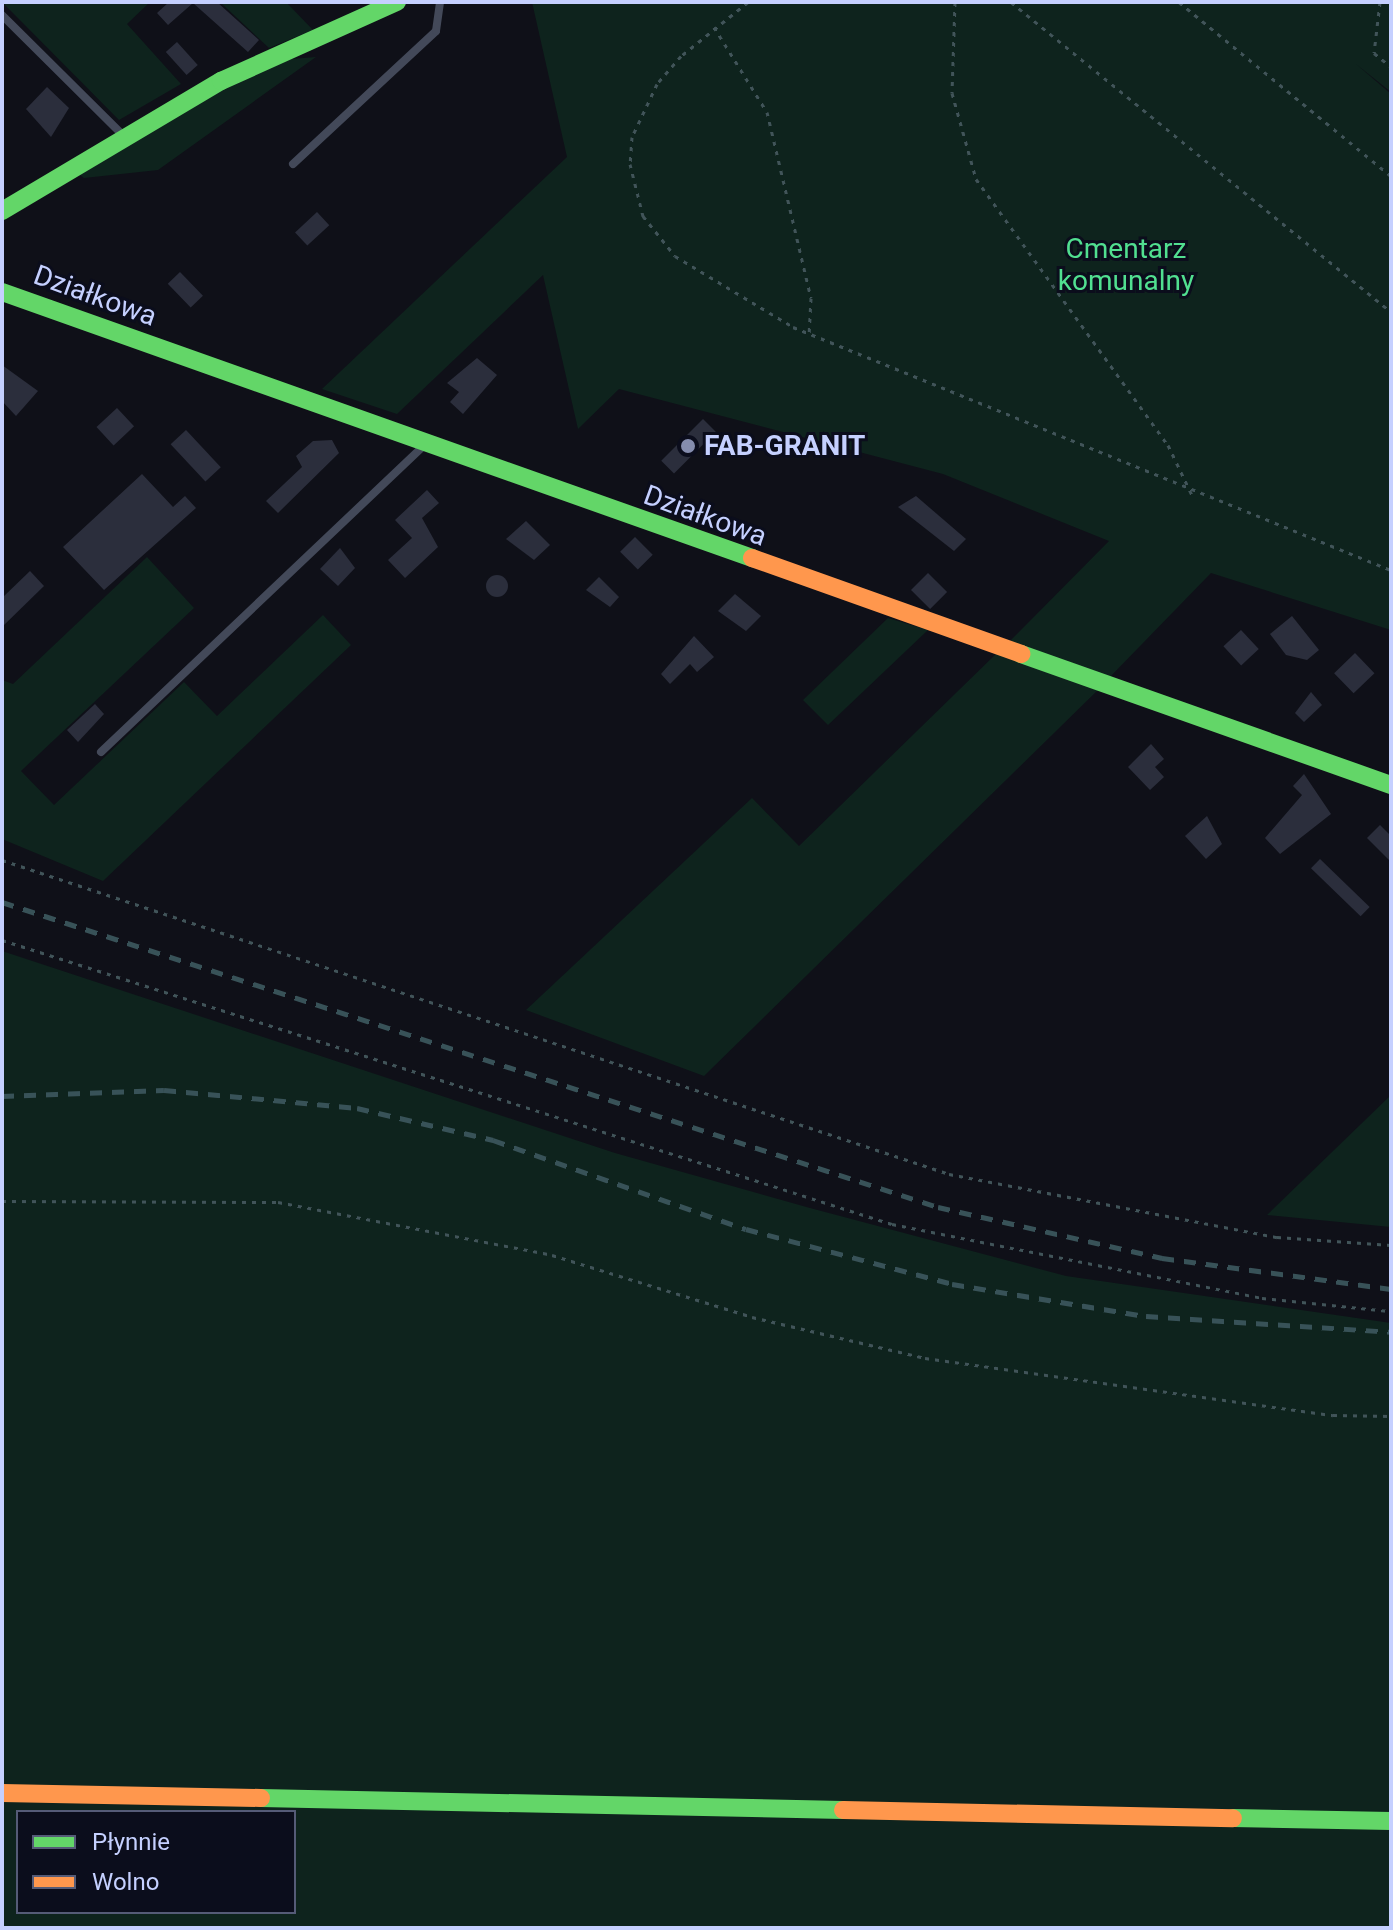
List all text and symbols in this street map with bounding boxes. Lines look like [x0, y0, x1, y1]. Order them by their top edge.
park label: Cmentarz komunalny [1058, 232, 1194, 298]
street label: Działkowa [29, 258, 161, 334]
place label: FAB-GRANIT [704, 429, 865, 463]
marker: FAB-GRANIT [679, 437, 697, 455]
street label: Działkowa [639, 478, 771, 554]
legend [16, 1810, 296, 1914]
text: Płynnie [92, 1828, 170, 1856]
text: Wolno [92, 1868, 159, 1896]

